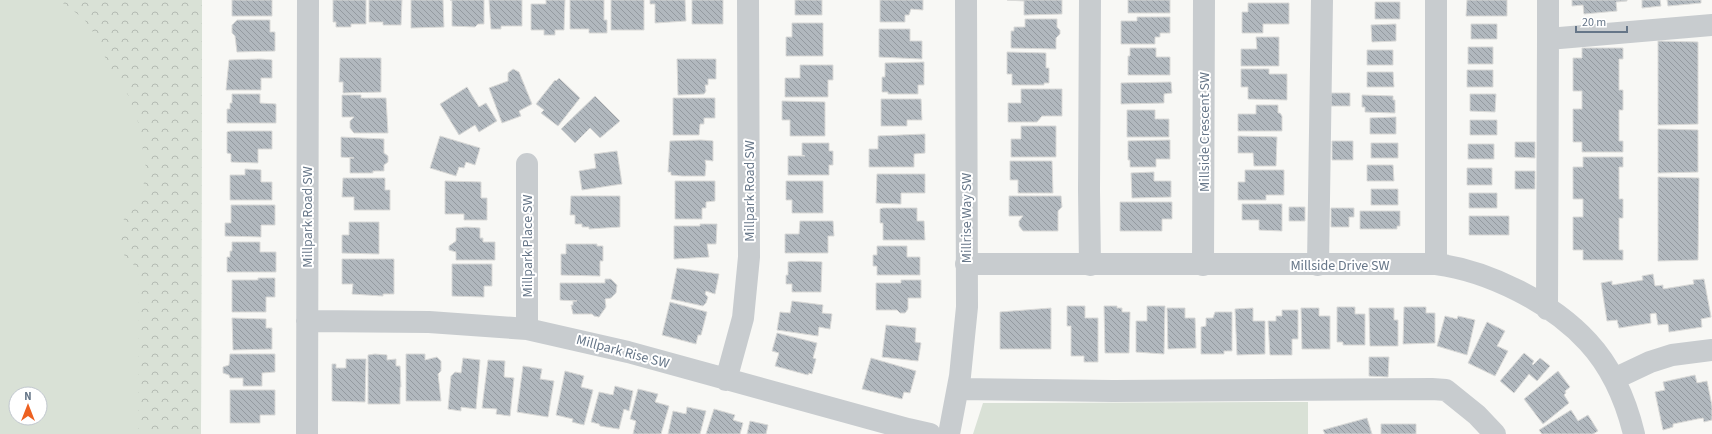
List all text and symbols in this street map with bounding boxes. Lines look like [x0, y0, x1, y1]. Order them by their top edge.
scale bar [1576, 8, 1627, 34]
text: 20 m [1582, 14, 1606, 31]
street label: Millside Crescent SW [1195, 72, 1215, 192]
street label: Millpark Road SW [740, 140, 760, 242]
street label: Millpark Road SW [298, 166, 318, 268]
street label: Millrise Way SW [957, 173, 977, 263]
street label: Millpark Place SW [518, 195, 538, 297]
street label: Millside Drive SW [1290, 256, 1390, 276]
street label: Millpark Rise SW [574, 330, 671, 374]
north arrow [8, 386, 48, 426]
text: N [24, 389, 32, 404]

